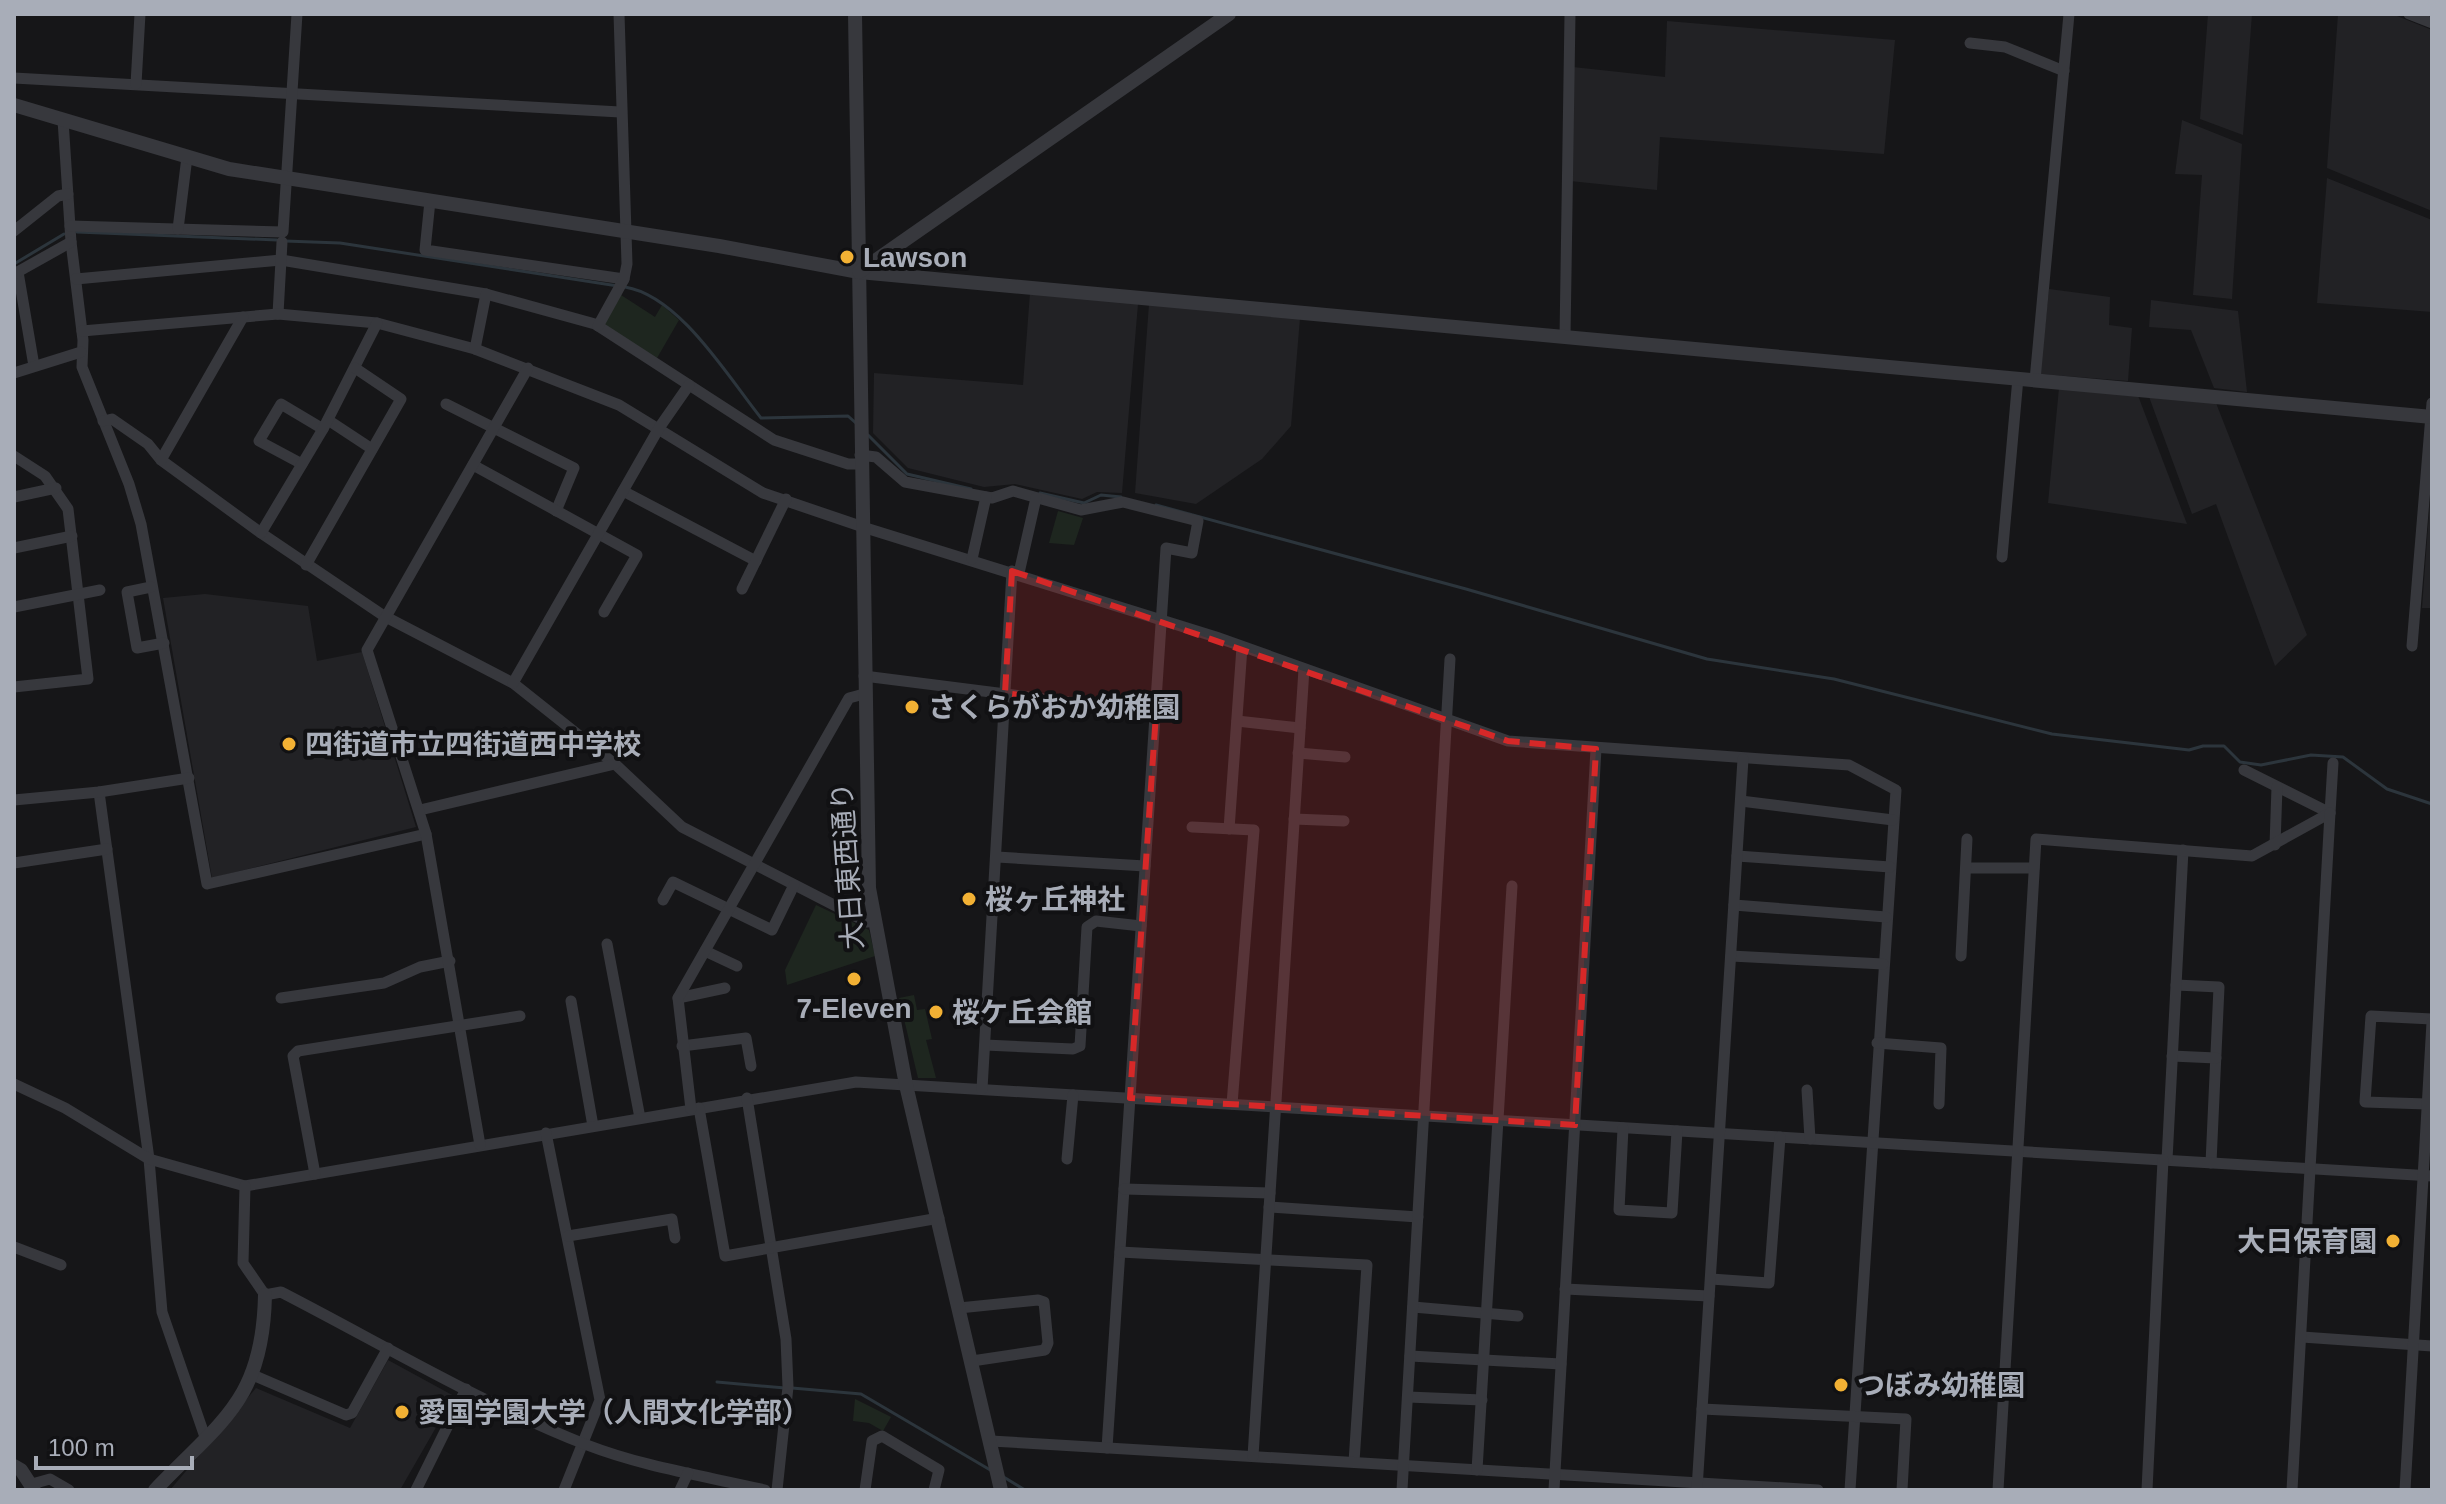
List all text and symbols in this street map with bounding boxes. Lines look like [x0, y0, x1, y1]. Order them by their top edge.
place label: Lawson [863, 242, 967, 273]
marker: Lawson [838, 248, 856, 266]
place label: さくらがおか幼稚園 [928, 692, 1180, 723]
marker: さくらがおか幼稚園 [903, 698, 921, 716]
place label: 四街道市立四街道西中学校 [305, 729, 641, 760]
marker: 四街道市立四街道西中学校 [280, 735, 298, 753]
street label: 大日東西通り [826, 781, 869, 951]
place label: 桜ヶ丘神社 [985, 884, 1125, 915]
marker: 桜ヶ丘神社 [960, 890, 978, 908]
marker: 7-Eleven [845, 970, 863, 988]
place label: 7-Eleven [796, 993, 912, 1024]
place label: 桜ケ丘会館 [952, 997, 1092, 1028]
marker: 桜ケ丘会館 [927, 1003, 945, 1021]
place label: 大日保育園 [2237, 1226, 2377, 1257]
marker: 大日保育園 [2384, 1232, 2402, 1250]
place label: つぼみ幼稚園 [1857, 1370, 2025, 1401]
marker: つぼみ幼稚園 [1832, 1376, 1850, 1394]
place label: 愛国学園大学（人間文化学部） [418, 1397, 810, 1428]
marker: 愛国学園大学（人間文化学部） [393, 1403, 411, 1421]
scale bar [36, 1420, 192, 1470]
text: 100 m [48, 1434, 115, 1461]

